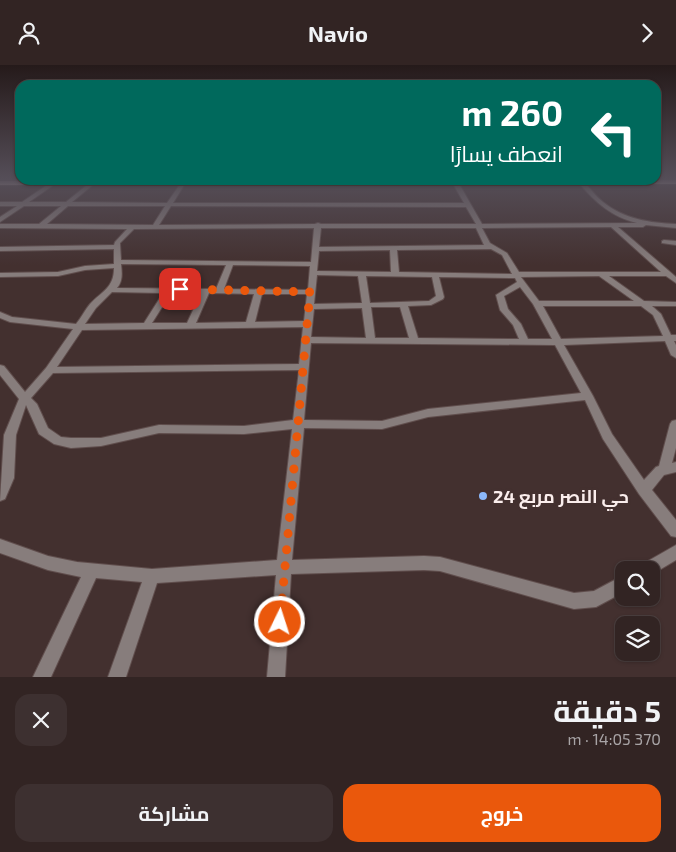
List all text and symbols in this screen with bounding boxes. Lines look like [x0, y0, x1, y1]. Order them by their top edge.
icon: person [15, 19, 43, 47]
icon: forward [633, 19, 661, 47]
text: Navio [308, 20, 368, 46]
text: 260 m [462, 91, 563, 133]
icon: left [581, 100, 646, 165]
text: انعطف يسارًا [450, 140, 563, 166]
pin [159, 268, 201, 310]
icon: arrive [166, 275, 194, 303]
place label: حي النصر مربع 24 [493, 485, 629, 512]
marker: حي النصر مربع 24 [477, 490, 489, 502]
map controls [615, 561, 660, 661]
button: search [615, 561, 660, 606]
position arrow [253, 595, 305, 647]
button: layers [615, 616, 660, 661]
text: 5 دقيقة [553, 692, 661, 728]
button: close [15, 694, 67, 746]
text: 370 m · 14:05 [568, 729, 661, 748]
button: مشاركة [15, 784, 333, 842]
button: خروج [343, 784, 661, 842]

